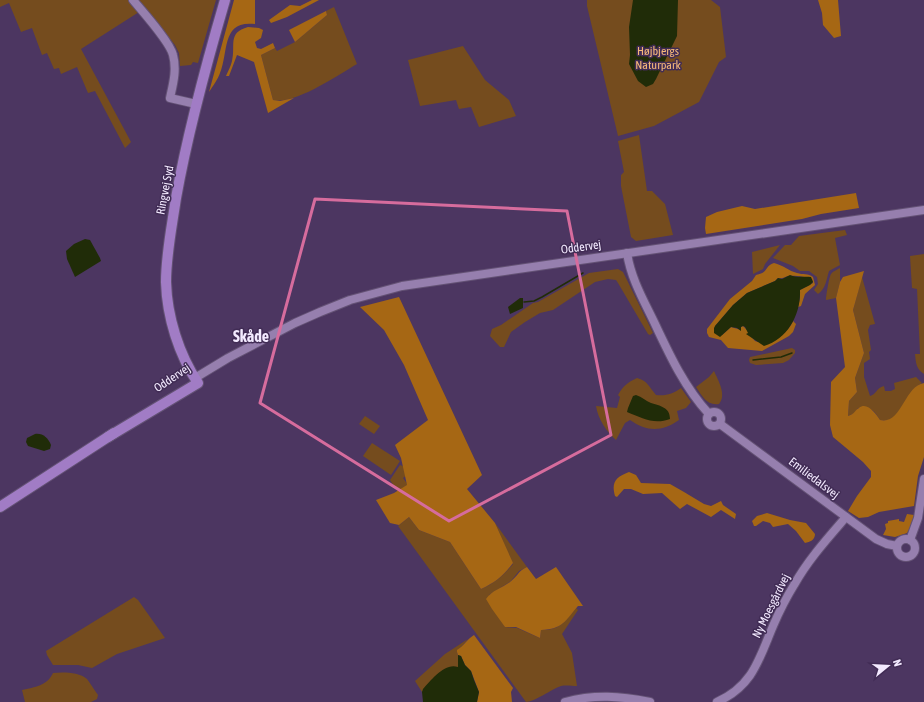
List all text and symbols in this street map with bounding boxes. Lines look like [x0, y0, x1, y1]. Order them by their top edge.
park label: Højbjergs Naturpark [635, 44, 681, 72]
street label: Ringvej Syd [153, 164, 177, 216]
street label: Oddervej [560, 237, 602, 257]
district label: Skåde [233, 327, 269, 345]
street label: Oddervej [151, 361, 193, 395]
street label: Emiliedalsvej [786, 454, 842, 502]
street label: Ny Moesgårdvej [749, 572, 793, 640]
north arrow [868, 646, 908, 686]
text: N [891, 658, 904, 668]

